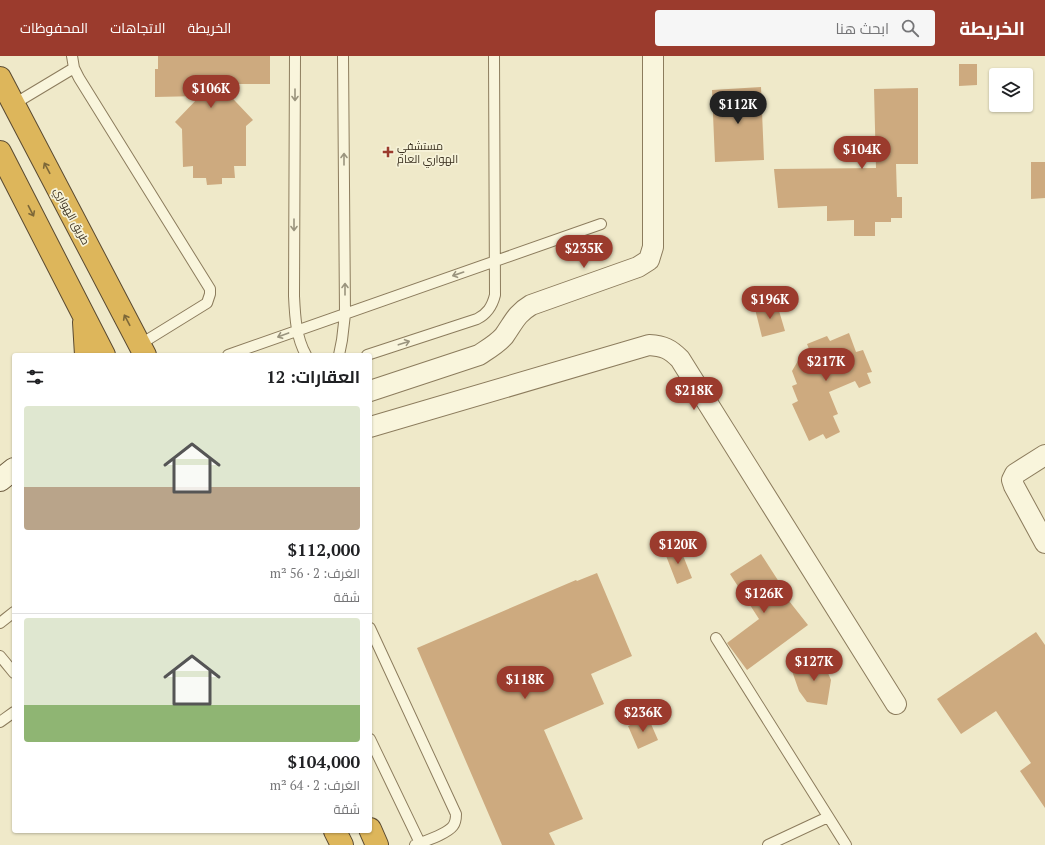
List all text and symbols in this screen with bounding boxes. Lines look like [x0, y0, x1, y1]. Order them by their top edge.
search box [655, 10, 935, 46]
text: الخريطة [959, 15, 1025, 40]
icon: search [899, 17, 921, 39]
text: المحفوظات [20, 18, 88, 37]
text: الاتجاهات [110, 18, 166, 37]
text: الخريطة [188, 18, 231, 37]
text: ابحث هنا [835, 18, 889, 38]
map controls [989, 68, 1033, 112]
button: layers [989, 68, 1033, 112]
pin: $106K [183, 75, 239, 109]
text: $106K [192, 79, 230, 97]
one-way arrow [291, 88, 299, 101]
pin: $112K [710, 91, 766, 125]
text: $112K [719, 95, 757, 113]
pin: $104K [834, 136, 890, 170]
place label: مستشفي الهواري العام [397, 139, 458, 168]
text: $104K [843, 140, 881, 158]
marker: مستشفي الهواري العام [382, 146, 394, 158]
one-way arrow [340, 153, 348, 166]
one-way arrow [43, 162, 50, 174]
street label: طريق الهواري [49, 185, 93, 248]
one-way arrow [28, 205, 35, 217]
one-way arrow [290, 218, 298, 231]
pin: $235K [556, 235, 612, 269]
text: $235K [565, 239, 603, 257]
one-way arrow [453, 270, 465, 278]
one-way arrow [341, 283, 348, 296]
pin: $196K [742, 286, 798, 320]
text: $196K [751, 290, 789, 308]
one-way arrow [122, 315, 130, 327]
one-way arrow [277, 332, 289, 340]
one-way arrow [397, 339, 410, 346]
pin: $217K [798, 348, 854, 382]
text: $217K [807, 352, 845, 370]
text: العقارات: 12 [266, 365, 360, 388]
icon: filters [24, 366, 46, 388]
pin: $218K [666, 377, 722, 411]
text: $218K [675, 381, 713, 399]
icon: home [156, 432, 228, 504]
pin: $120K [650, 531, 706, 565]
text: $120K [659, 535, 697, 553]
text: $112,000 [288, 538, 360, 561]
text: الغرف: 2 · 56 m² [270, 564, 360, 582]
pin: $126K [736, 580, 792, 614]
text: $126K [745, 584, 783, 602]
text: شقة [333, 588, 360, 606]
icon: home [156, 644, 228, 716]
pin: $127K [786, 648, 842, 682]
text: $127K [795, 652, 833, 670]
pin: $118K [497, 666, 553, 700]
text: $118K [506, 670, 544, 688]
pin: $236K [615, 699, 671, 733]
text: $236K [624, 703, 662, 721]
text: $104,000 [288, 750, 360, 773]
text: الغرف: 2 · 64 m² [270, 776, 360, 794]
text: شقة [333, 800, 360, 818]

